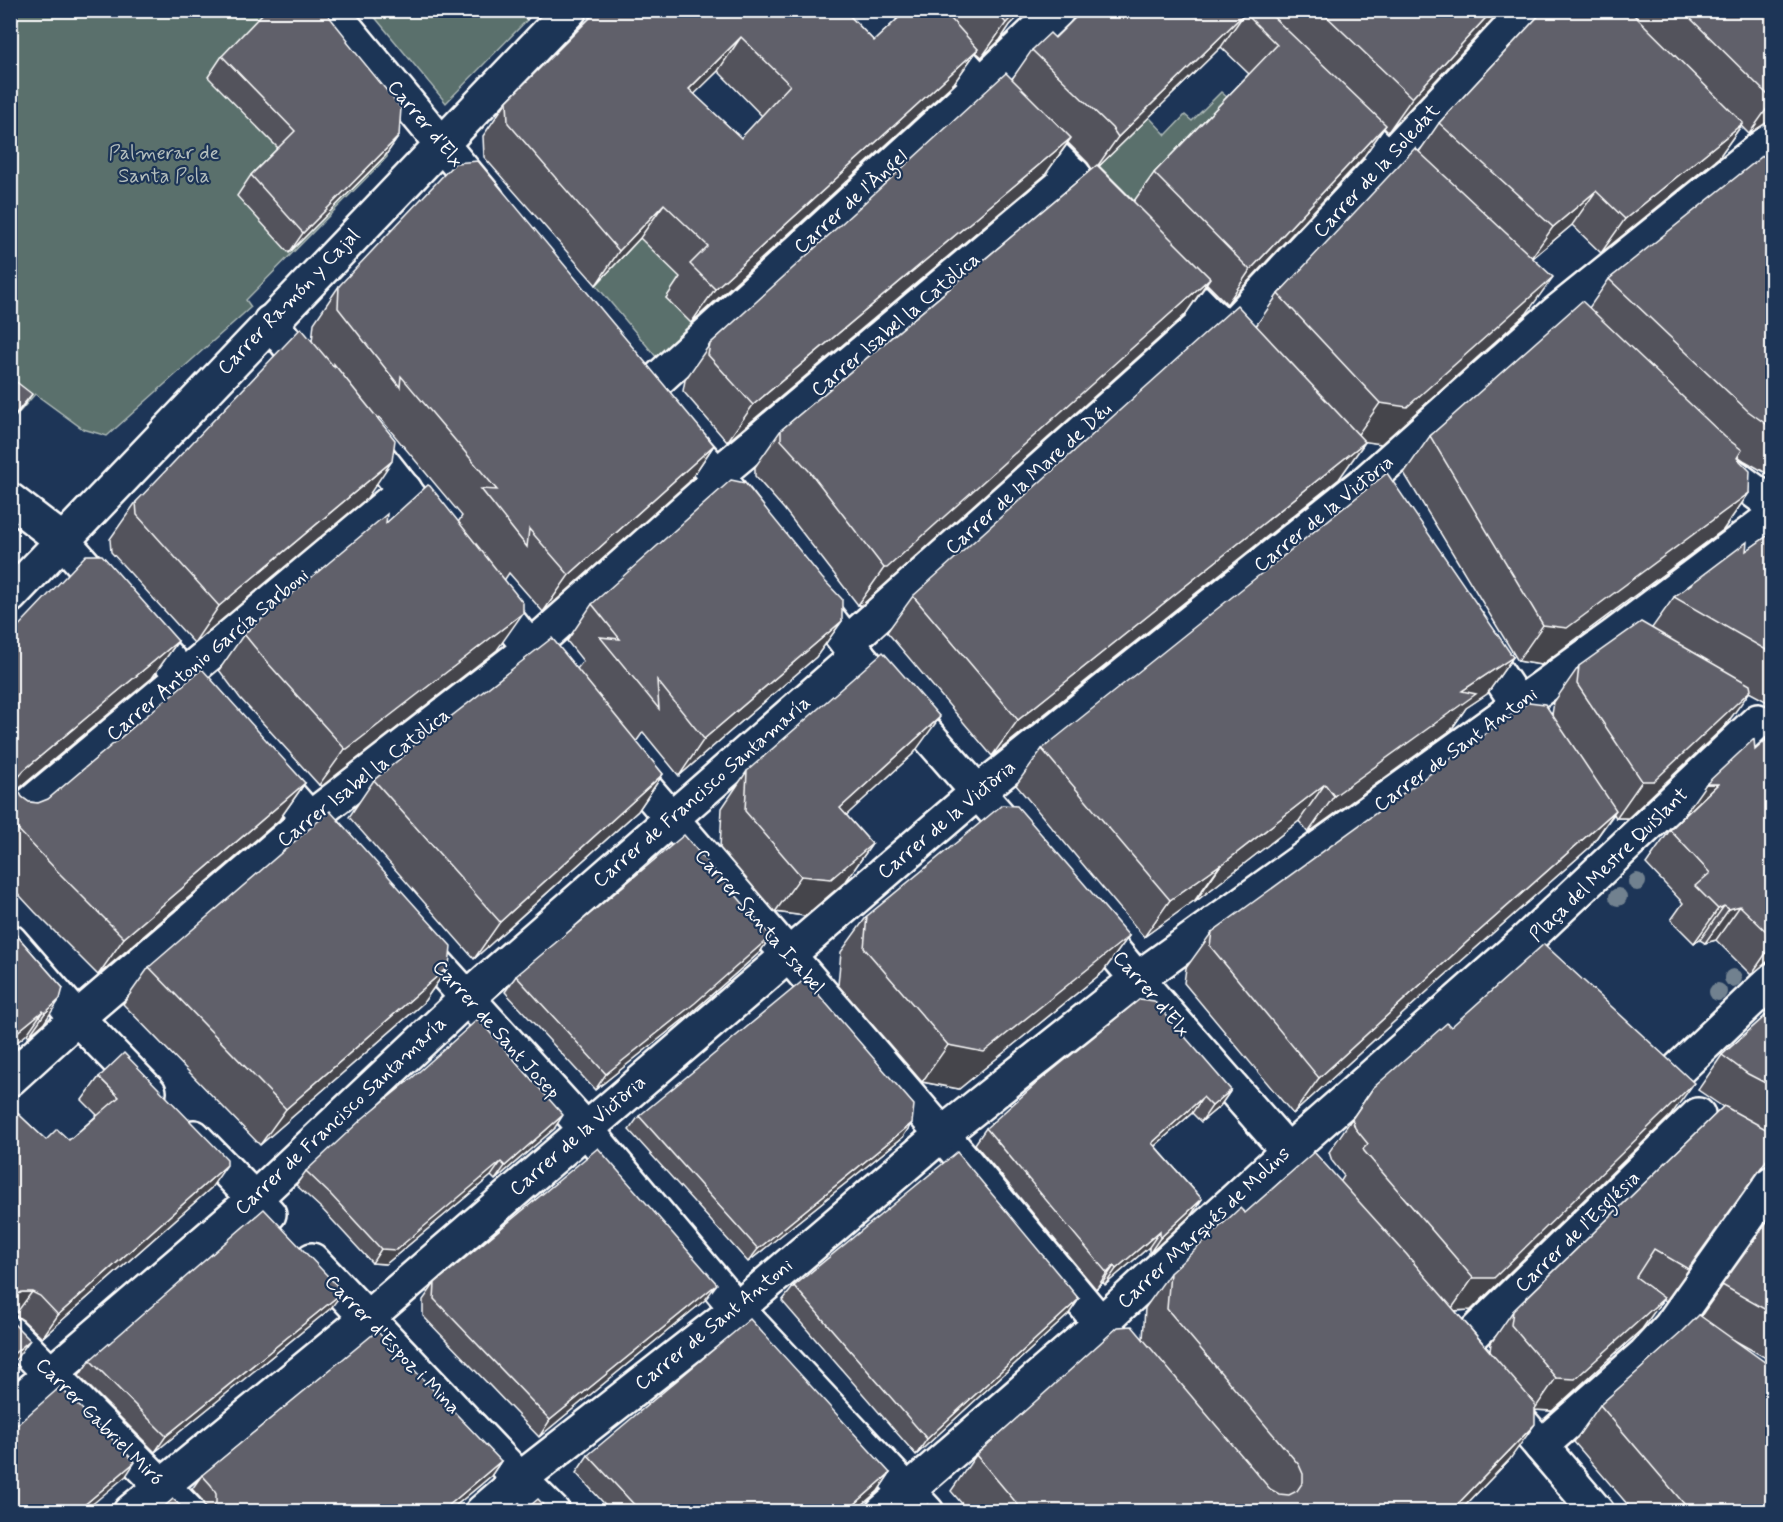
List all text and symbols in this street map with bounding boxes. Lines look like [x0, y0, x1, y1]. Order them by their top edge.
street label: Carrer d'Elx [381, 75, 469, 173]
street label: Carrer de la Soledat [1308, 98, 1447, 244]
park label: Palmerar de Santa Pola [109, 140, 220, 190]
street label: Carrer de l'Àngel [788, 144, 915, 262]
street label: Carrer Ramón y Cajal [212, 223, 366, 381]
street label: Carrer Isabel la Catòlica [806, 246, 986, 404]
street label: Carrer de la Mare de Déu [940, 397, 1118, 561]
street label: Carrer de la Victòria [1248, 449, 1400, 579]
street label: Carrer Antonio García Sarboni [101, 562, 315, 748]
street label: Carrer de Sant Antoni [1369, 681, 1543, 819]
street label: Carrer de Francisco Santamaría [587, 690, 817, 894]
street label: Carrer Isabel la Catòlica [272, 702, 456, 854]
street label: Carrer de la Victòria [872, 754, 1022, 886]
street label: Plaça del Mestre Quislant [1523, 782, 1695, 948]
street label: Carrer Santa Isabel [688, 843, 830, 1001]
street label: Carrer d'Elx [1106, 945, 1196, 1043]
street label: Carrer de Sant Josep [426, 954, 566, 1106]
street label: Carrer de Francisco Santamaría [229, 1010, 453, 1222]
street label: Carrer de la Victòria [504, 1069, 652, 1203]
street label: Carrer Marqués de Molins [1112, 1141, 1296, 1315]
street label: Carrer de l'Església [1509, 1165, 1648, 1300]
street label: Carrer de Sant Antoni [629, 1253, 799, 1397]
street label: Carrer d'Espoz i Mina [318, 1269, 466, 1421]
street label: Carrer Gabriel Miró [29, 1352, 169, 1492]

